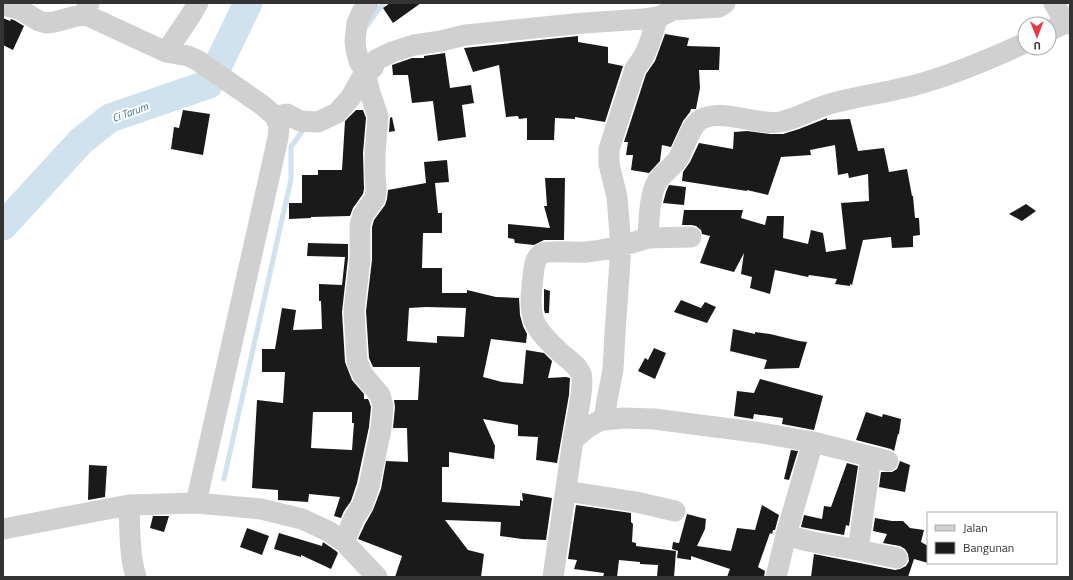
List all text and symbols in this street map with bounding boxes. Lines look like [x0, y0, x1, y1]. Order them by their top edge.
north arrow [1017, 16, 1057, 56]
text: U [1033, 38, 1041, 54]
water label: Ci Tarum [110, 98, 151, 126]
legend [927, 512, 1057, 564]
text: Jalan [963, 518, 988, 537]
text: Bangunan [963, 538, 1014, 557]

